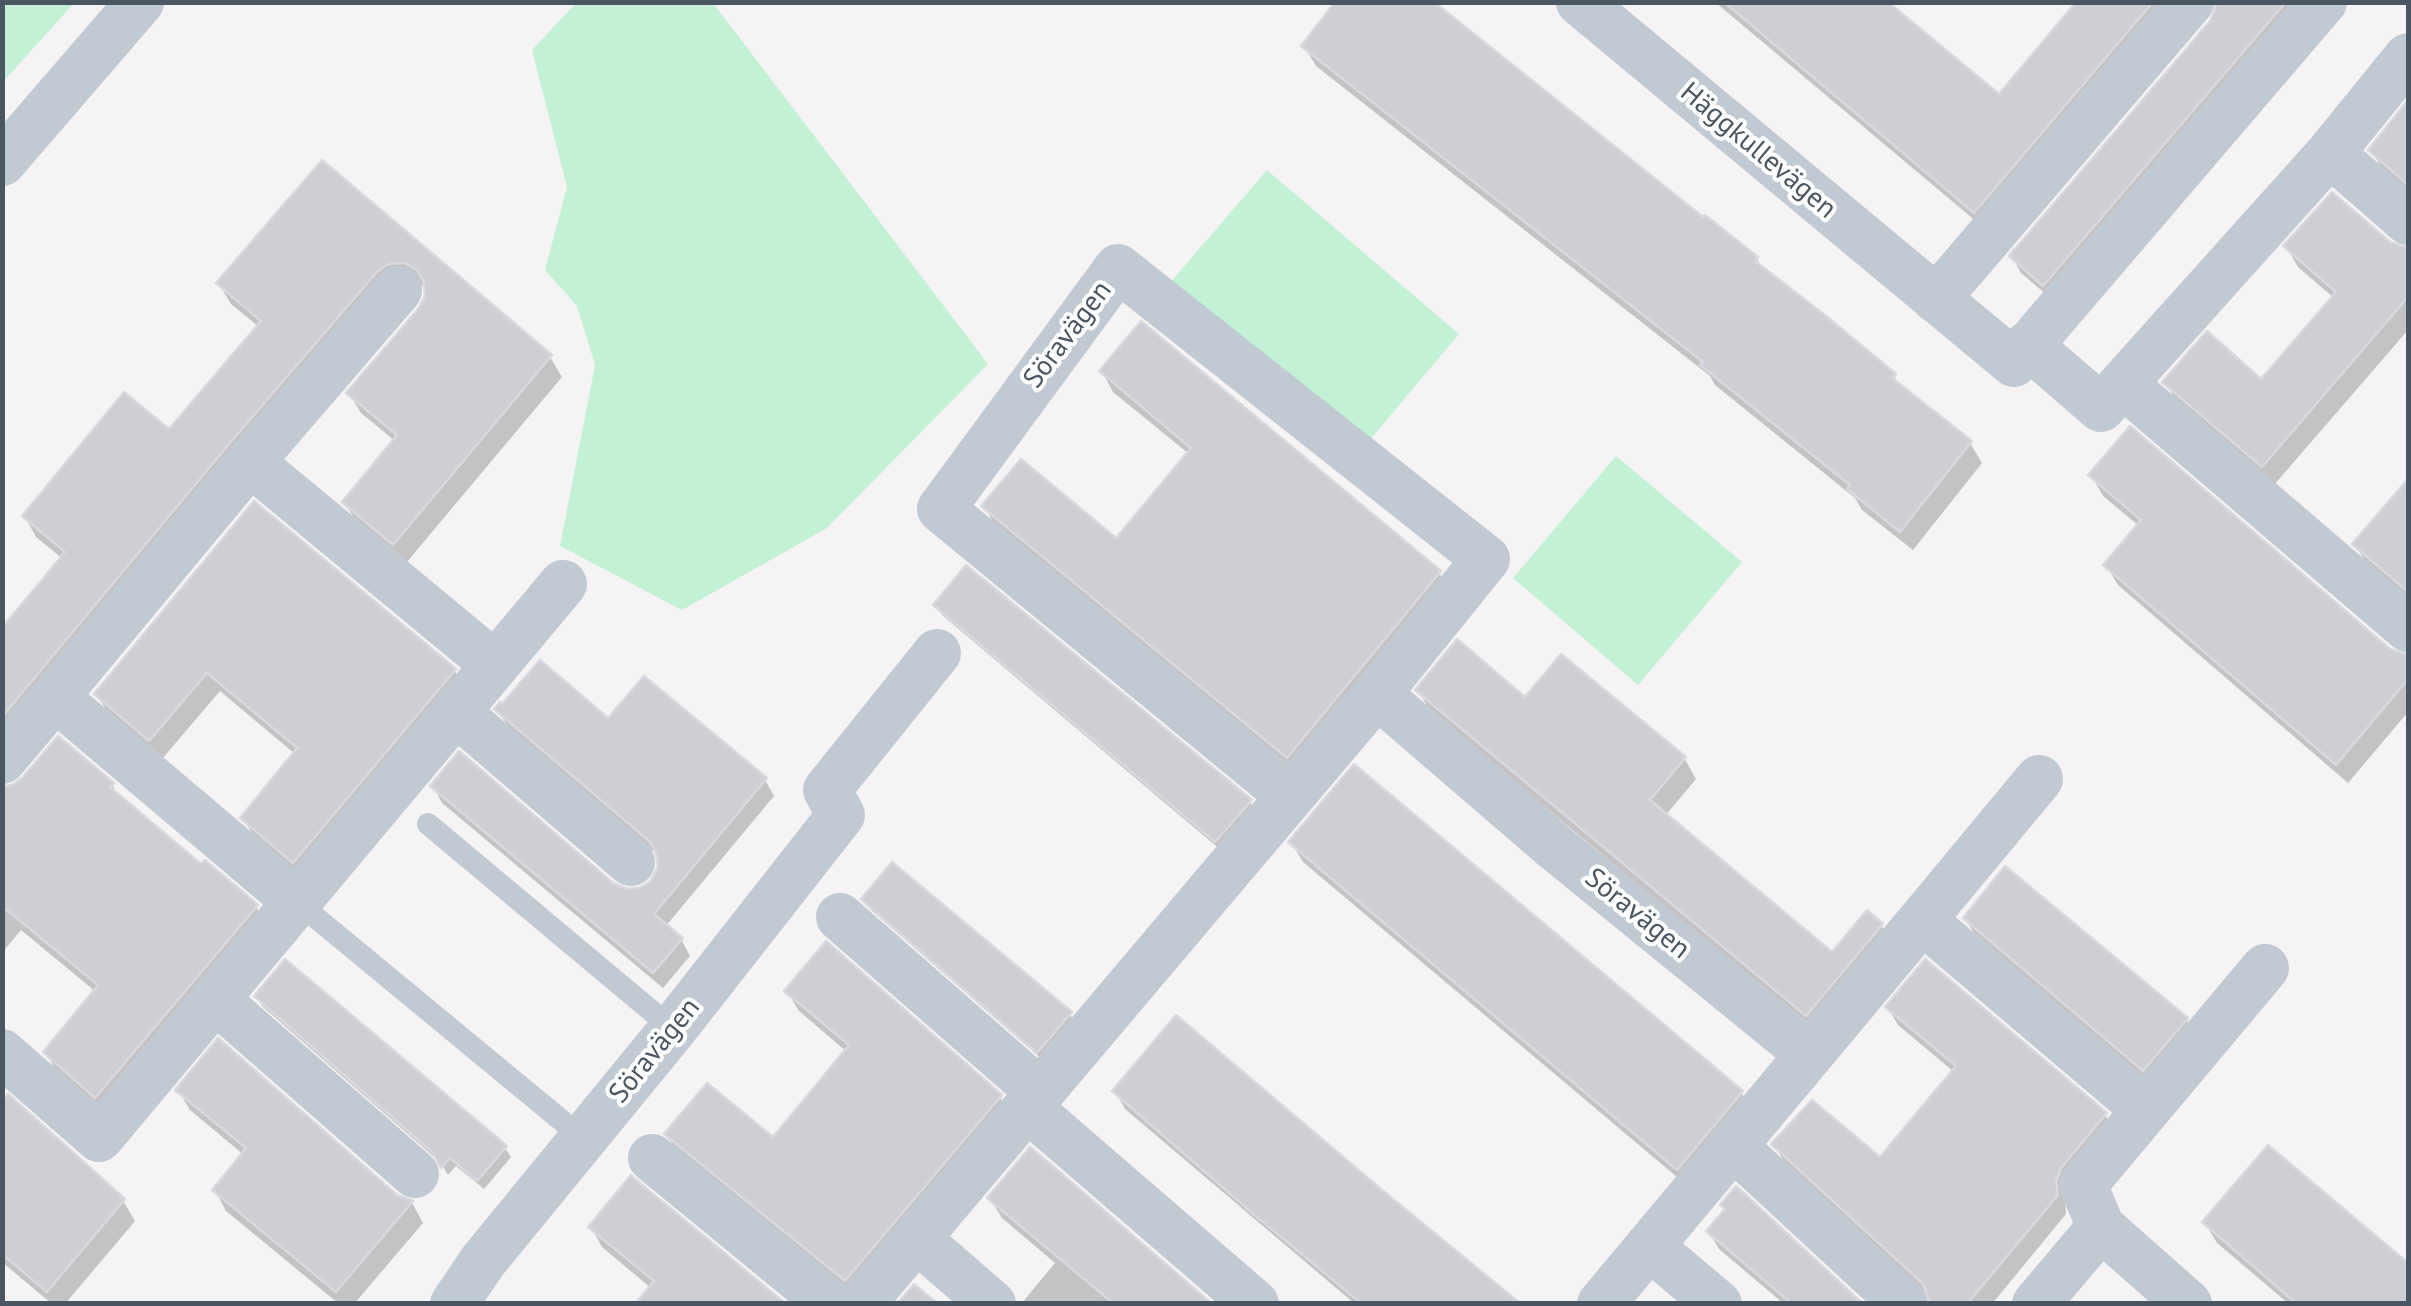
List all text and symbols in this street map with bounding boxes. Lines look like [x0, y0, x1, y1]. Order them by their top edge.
street label: Häggkullevägen [1673, 76, 1843, 226]
street label: Söravägen [1017, 275, 1119, 395]
street label: Söravägen [1578, 862, 1696, 966]
street label: Söravägen [603, 992, 707, 1110]

